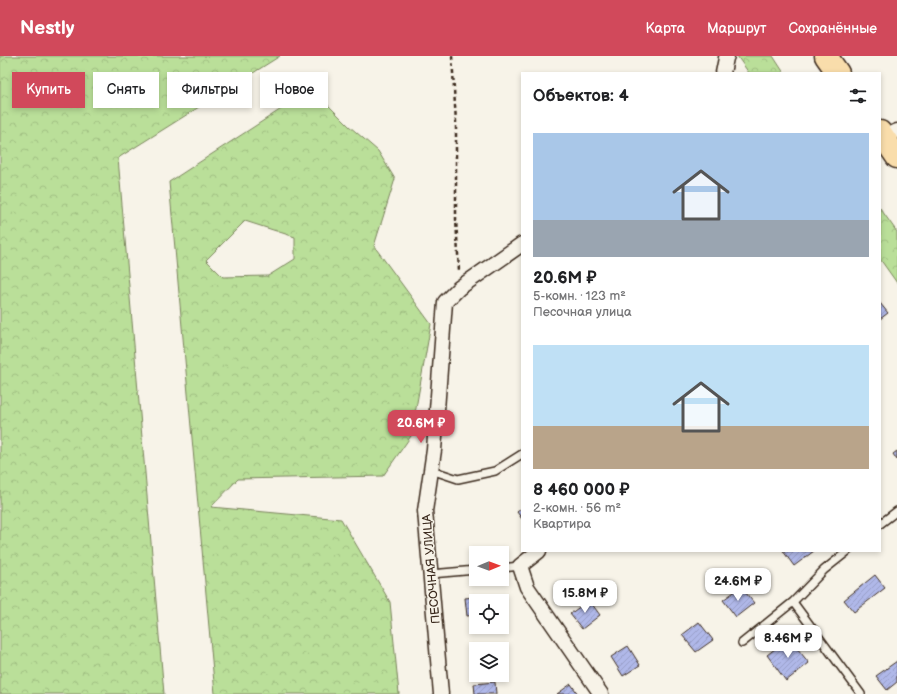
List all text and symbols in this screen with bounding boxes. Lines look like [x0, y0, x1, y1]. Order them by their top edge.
text: Nestly [20, 17, 74, 40]
text: Карта [646, 20, 685, 37]
text: Маршрут [707, 20, 767, 37]
text: Сохранённые [789, 20, 877, 37]
chip: Купить [12, 72, 85, 108]
chip: Снять [93, 72, 159, 108]
chip: Фильтры [167, 72, 252, 108]
chip: Новое [260, 72, 328, 108]
icon: filters [847, 85, 869, 107]
text: Объектов: 4 [533, 86, 629, 106]
icon: home [665, 159, 737, 231]
text: 20.6M ₽ [533, 268, 597, 288]
text: 5-комн. · 123 m² [533, 288, 626, 304]
text: Песочная улица [533, 304, 632, 320]
icon: home [665, 371, 737, 443]
pin: 20.6M ₽ [384, 410, 458, 444]
text: 20.6M ₽ [397, 415, 445, 431]
text: 8 460 000 ₽ [533, 480, 630, 500]
text: 2-комн. · 56 m² [533, 500, 621, 516]
street label: ПЕСОЧНАЯ УЛИЦА [419, 513, 444, 624]
text: Квартира [533, 516, 591, 532]
north arrow [469, 546, 509, 586]
map controls [469, 546, 509, 682]
pin: 24.6M ₽ [701, 568, 775, 602]
text: 24.6M ₽ [714, 573, 762, 589]
pin: 15.8M ₽ [548, 580, 622, 614]
text: 15.8M ₽ [562, 585, 608, 601]
button: locate [469, 594, 509, 634]
pin: 8.46M ₽ [751, 625, 825, 659]
text: 8.46M ₽ [764, 630, 812, 646]
button: layers [469, 642, 509, 682]

